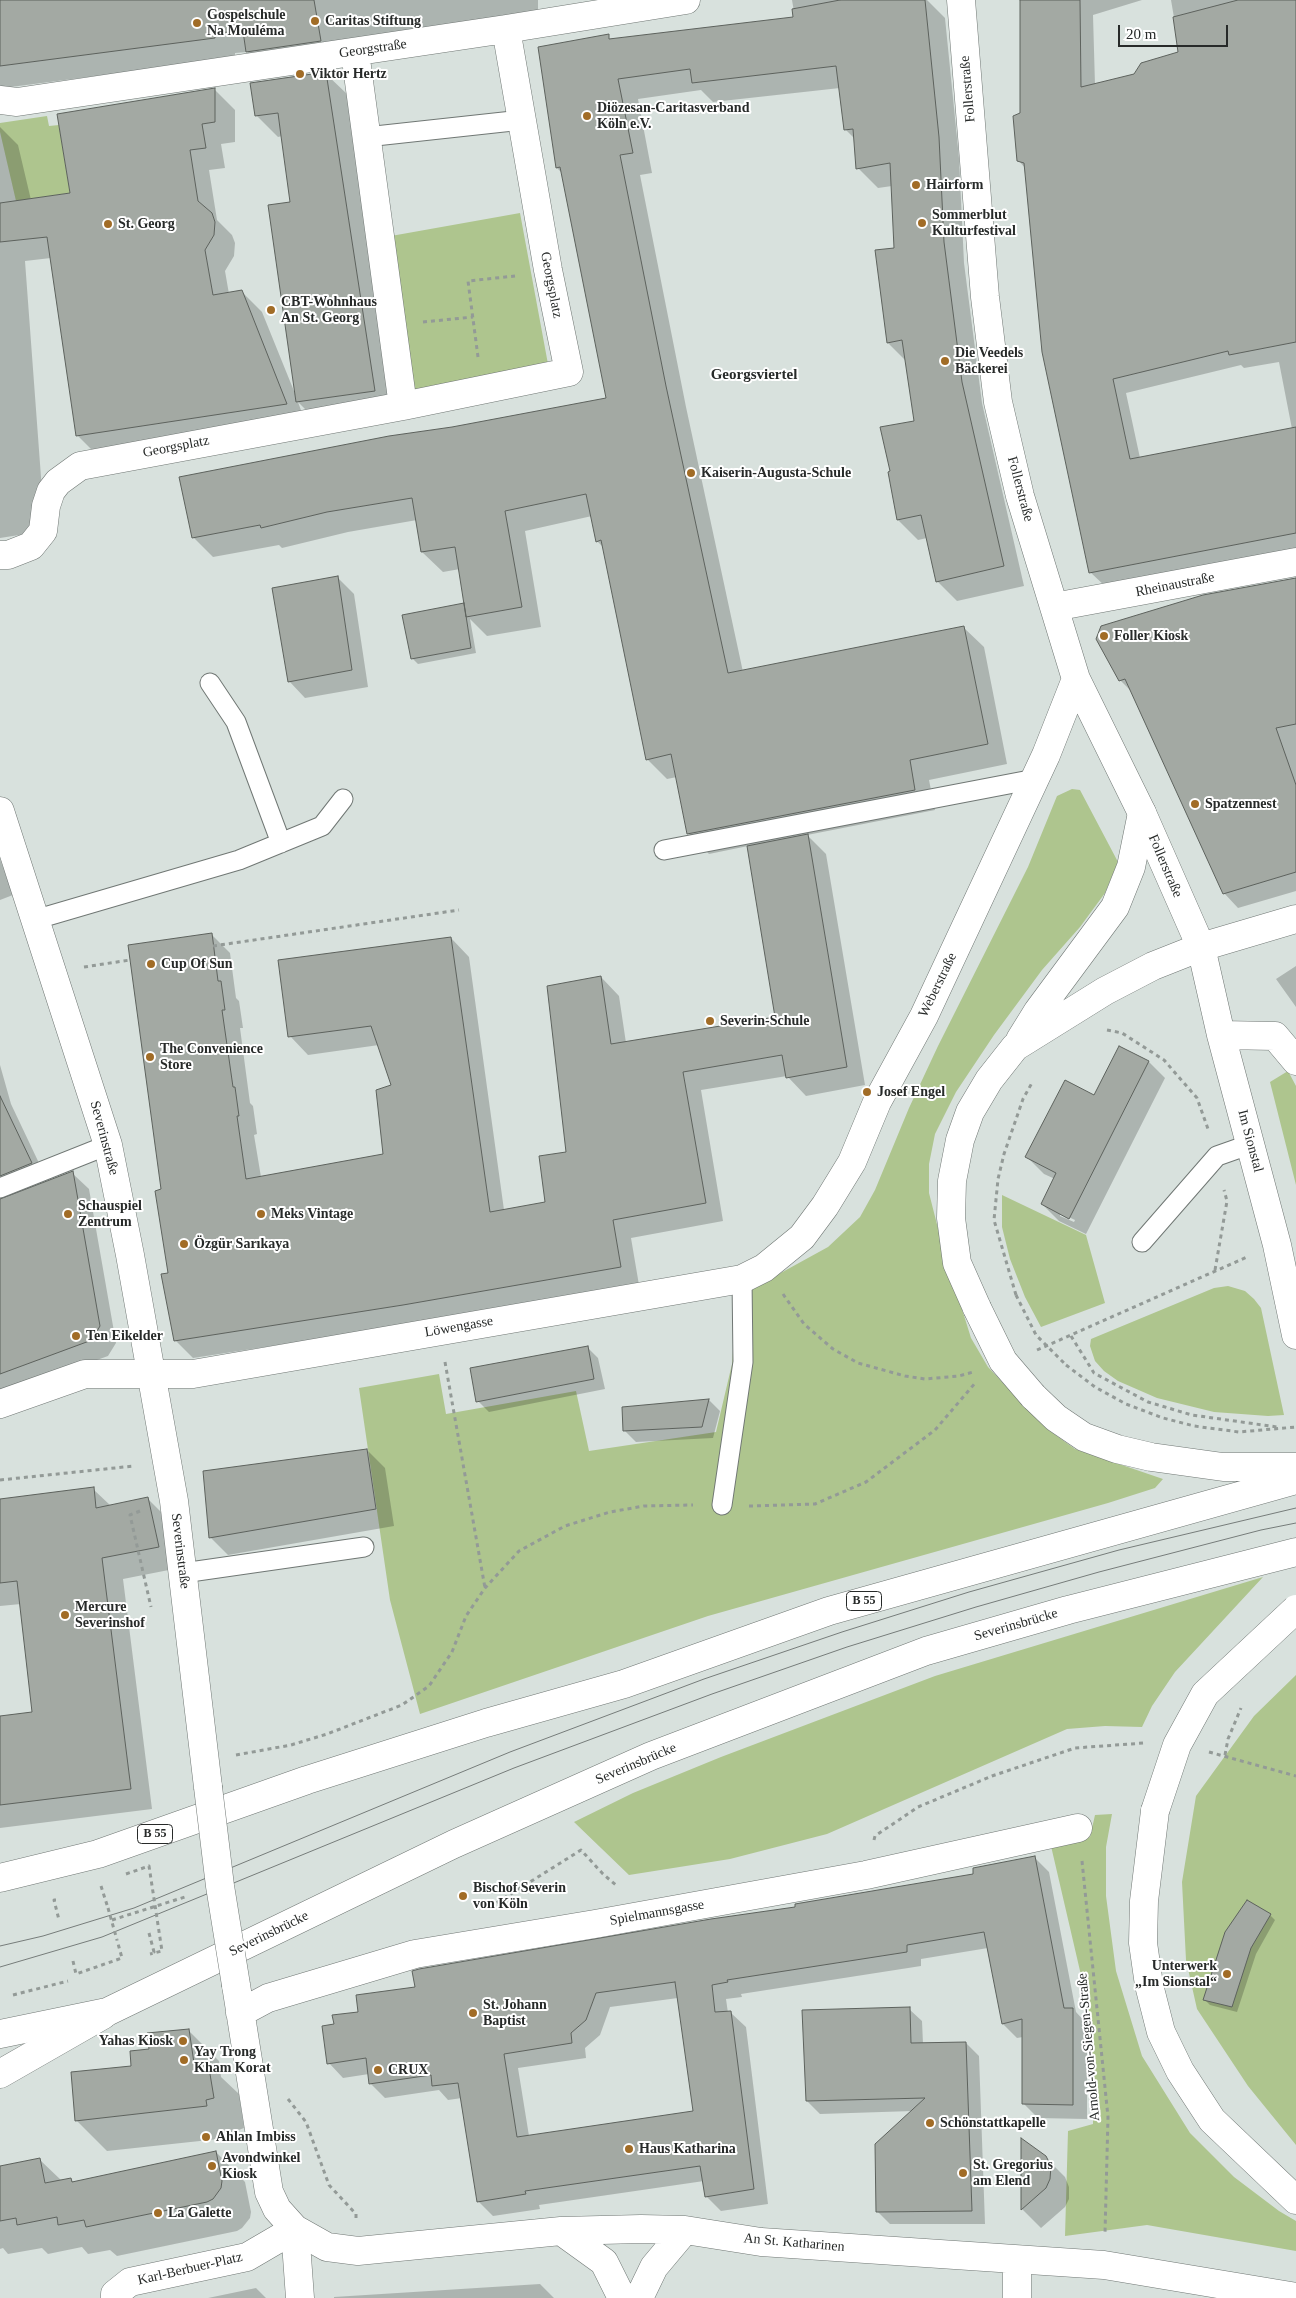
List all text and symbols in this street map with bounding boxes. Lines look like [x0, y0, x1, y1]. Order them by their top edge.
place label: Gospelschule Na Mouléma [207, 7, 286, 40]
place label: Caritas Stiftung [325, 13, 421, 29]
marker: Caritas Stiftung [309, 15, 321, 27]
scale bar [1121, 15, 1231, 47]
marker: Gospelschule Na Mouléma [191, 17, 203, 29]
text: 20 m [1126, 26, 1156, 42]
street label: Georgstraße [338, 36, 408, 62]
street label: Follerstraße [957, 55, 979, 123]
place label: Viktor Hertz [310, 66, 387, 82]
marker: Viktor Hertz [294, 68, 306, 80]
place label: Diözesan-Caritasverband Köln e.V. [597, 100, 749, 132]
marker: Diözesan-Caritasverband Köln e.V. [581, 110, 593, 122]
place label: Hairform [926, 177, 984, 193]
marker: Hairform [910, 179, 922, 191]
place label: Sommerblut Kulturfestival [932, 207, 1016, 240]
place label: St. Georg [118, 216, 175, 232]
marker: Sommerblut Kulturfestival [916, 217, 928, 229]
marker: St. Georg [102, 218, 114, 230]
street label: Georgsplatz [536, 250, 566, 320]
place label: CBT-Wohnhaus An St. Georg [281, 294, 377, 326]
marker: CBT-Wohnhaus An St. Georg [265, 304, 277, 316]
place label: Die Veedels Bäckerei [955, 345, 1023, 378]
marker: Die Veedels Bäckerei [939, 355, 951, 367]
district label: Georgsviertel [711, 366, 797, 384]
street label: Georgsplatz [141, 432, 211, 462]
street label: Follerstraße [1003, 455, 1037, 523]
place label: Kaiserin-Augusta-Schule [701, 465, 851, 481]
marker: Kaiserin-Augusta-Schule [685, 467, 697, 479]
street label: Rheinaustraße [1134, 569, 1216, 601]
place label: Foller Kiosk [1114, 628, 1188, 644]
marker: Foller Kiosk [1098, 630, 1110, 642]
place label: Spatzennest [1205, 796, 1277, 812]
marker: Spatzennest [1189, 798, 1201, 810]
street label: Follerstraße [1144, 832, 1186, 900]
street label: Weberstraße [915, 950, 961, 1020]
place label: Cup Of Sun [161, 956, 233, 972]
marker: Cup Of Sun [145, 958, 157, 970]
place label: Severin-Schule [720, 1013, 809, 1029]
marker: Severin-Schule [704, 1015, 716, 1027]
place label: The Convenience Store [160, 1041, 263, 1074]
marker: The Convenience Store [144, 1051, 156, 1063]
place label: Josef Engel [877, 1084, 945, 1100]
marker: Josef Engel [861, 1086, 873, 1098]
street label: Severinstraße [86, 1099, 122, 1177]
street label: Im Sionstal [1234, 1108, 1266, 1174]
place label: Schauspiel Zentrum [78, 1198, 142, 1230]
place label: Meks Vintage [271, 1206, 353, 1222]
marker: Schauspiel Zentrum [62, 1208, 74, 1220]
marker: Meks Vintage [255, 1208, 267, 1220]
place label: Özgür Sarıkaya [194, 1236, 289, 1252]
marker: Özgür Sarıkaya [178, 1238, 190, 1250]
street label: Löwengasse [423, 1313, 495, 1341]
place label: Ten Eikelder [86, 1328, 163, 1344]
marker: Ten Eikelder [70, 1330, 82, 1342]
street label: Severinstraße [167, 1512, 193, 1590]
road number: B 55 [846, 1592, 882, 1610]
place label: Mercure Severinshof [75, 1599, 145, 1631]
street label: Severinsbrücke [972, 1605, 1060, 1645]
marker: Mercure Severinshof [59, 1609, 71, 1621]
street label: Severinsbrücke [593, 1739, 679, 1789]
road number: B 55 [138, 1825, 172, 1844]
place label: Bischof Severin von Köln [473, 1880, 566, 1912]
marker: Bischof Severin von Köln [457, 1890, 469, 1902]
street label: Spielmannsgasse [608, 1896, 706, 1930]
street label: Severinsbrücke [227, 1908, 311, 1960]
place label: Unterwerk „Im Sionstal“ [1135, 1958, 1217, 1990]
marker: Unterwerk „Im Sionstal“ [1221, 1968, 1233, 1980]
street label: Arnold-von-Siegen-Straße [1074, 1972, 1104, 2122]
place label: St. Johann Baptist [483, 1997, 547, 2030]
marker: St. Johann Baptist [467, 2007, 479, 2019]
place label: Yahas Kiosk [99, 2033, 173, 2049]
marker: Yahas Kiosk [177, 2035, 189, 2047]
place label: Yay Trong Kham Korat [194, 2044, 271, 2076]
marker: Yay Trong Kham Korat [178, 2054, 190, 2066]
place label: CRUX [388, 2062, 428, 2078]
marker: CRUX [372, 2064, 384, 2076]
place label: Schönstattkapelle [940, 2115, 1046, 2131]
marker: Schönstattkapelle [924, 2117, 936, 2129]
place label: Ahlan Imbiss [216, 2129, 296, 2145]
marker: Ahlan Imbiss [200, 2131, 212, 2143]
place label: Haus Katharina [639, 2141, 736, 2157]
marker: Haus Katharina [623, 2143, 635, 2155]
place label: Avondwinkel Kiosk [222, 2150, 300, 2182]
place label: St. Gregorius am Elend [973, 2157, 1053, 2190]
marker: Avondwinkel Kiosk [206, 2160, 218, 2172]
marker: St. Gregorius am Elend [957, 2167, 969, 2179]
place label: La Galette [168, 2205, 231, 2221]
marker: La Galette [152, 2207, 164, 2219]
street label: An St. Katharinen [743, 2230, 845, 2256]
street label: Karl-Berbuer-Platz [136, 2249, 244, 2289]

